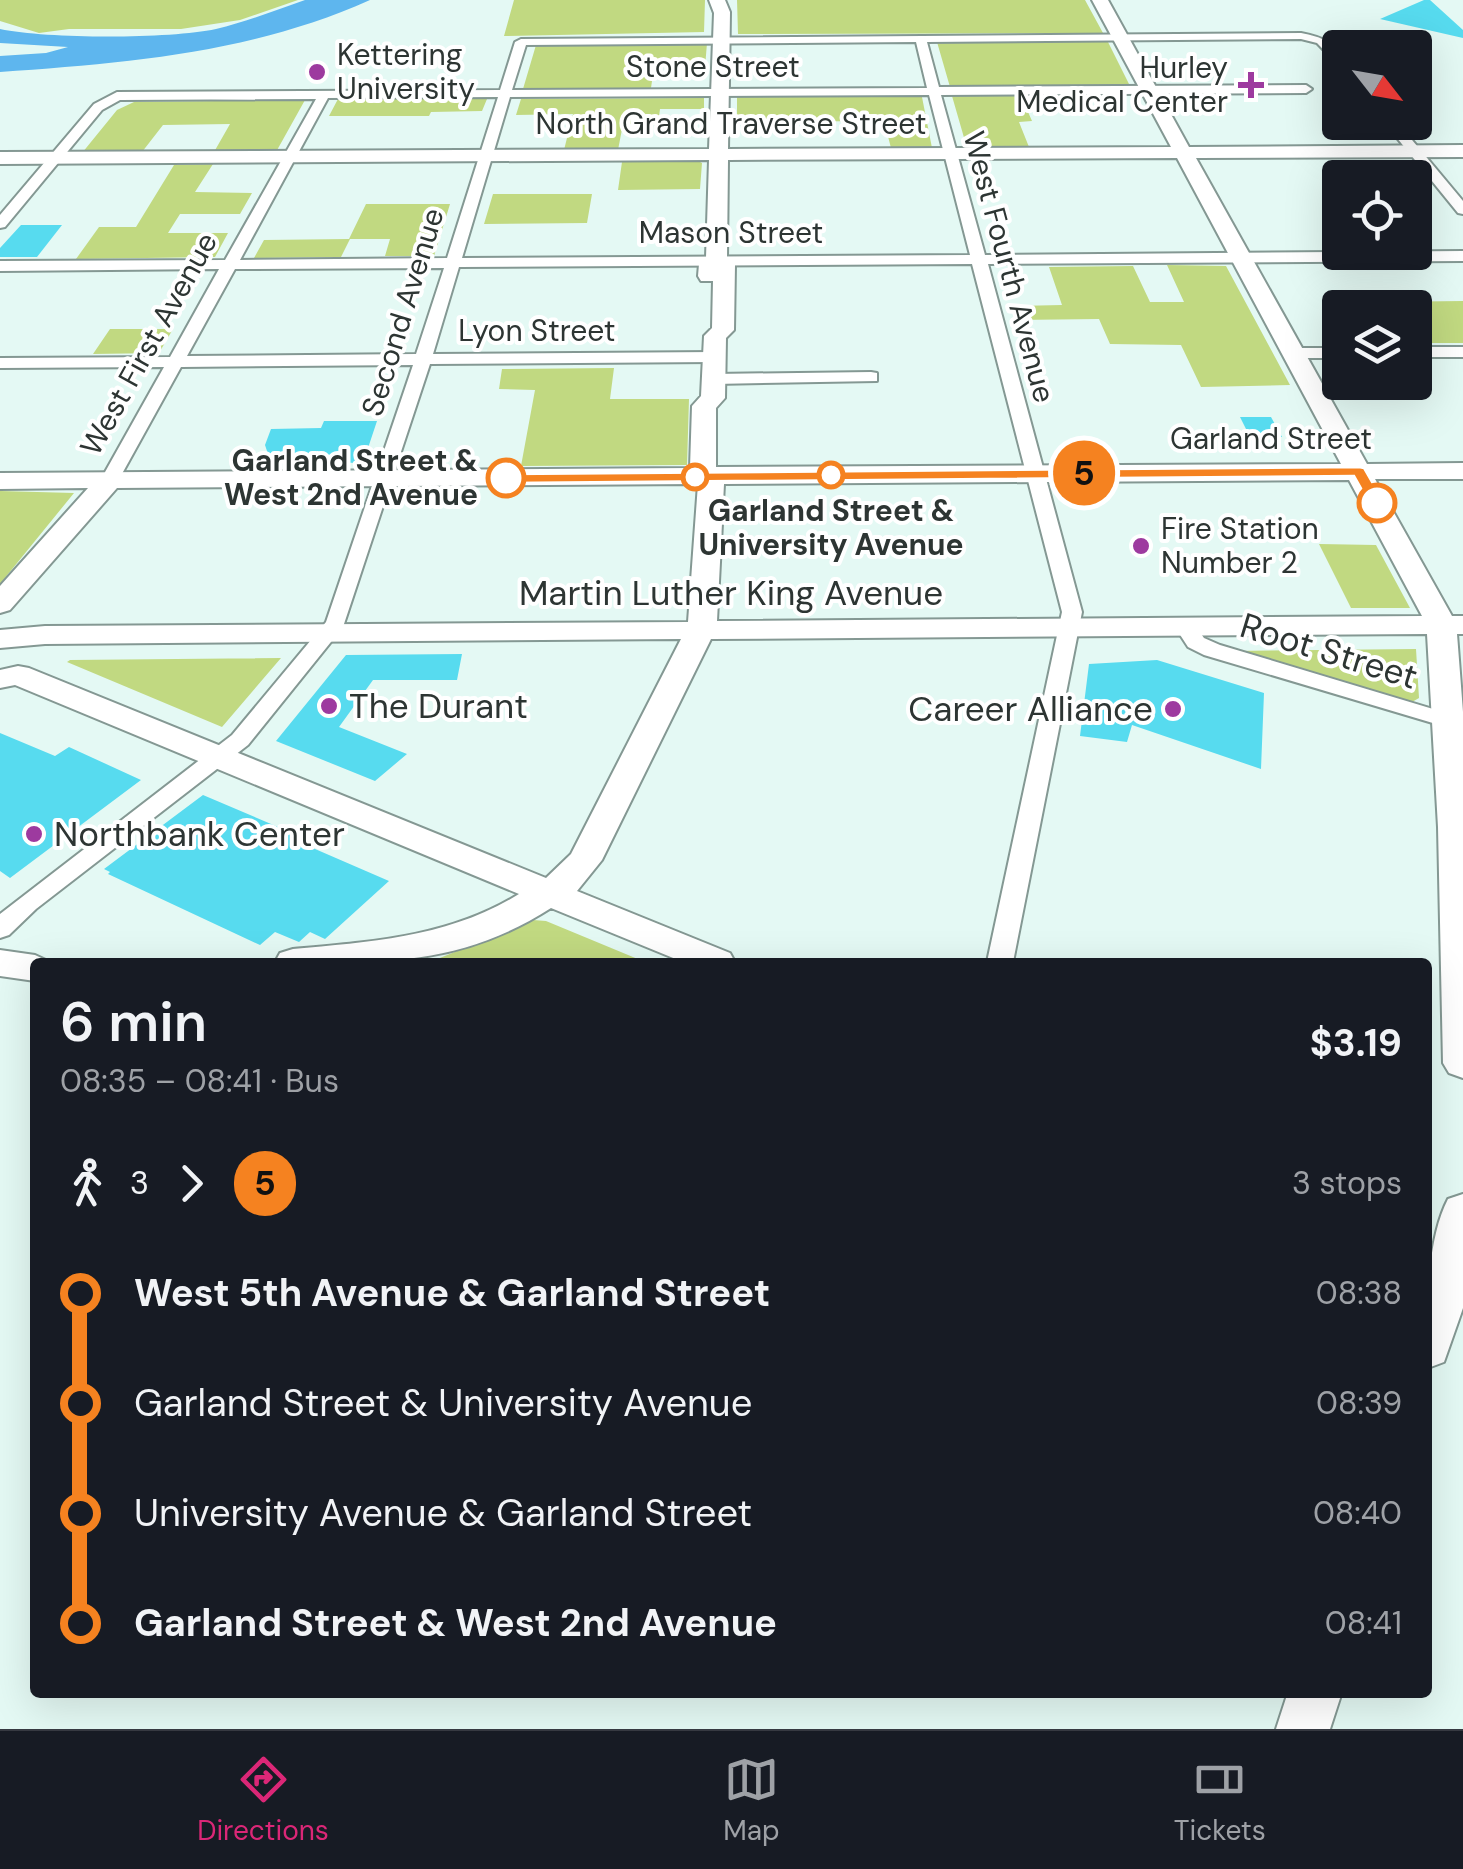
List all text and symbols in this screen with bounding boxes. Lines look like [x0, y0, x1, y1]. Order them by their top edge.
north arrow [1322, 30, 1432, 140]
map controls [1322, 30, 1432, 400]
place label: Kettering University [337, 35, 475, 108]
street label: Stone Street [626, 47, 800, 86]
place label: Hurley Medical Center [1016, 48, 1228, 121]
marker: Kettering University [306, 61, 328, 83]
marker: Hurley Medical Center [1238, 72, 1264, 98]
street label: North Grand Traverse Street [535, 104, 927, 143]
street label: West Fourth Avenue [955, 127, 1064, 407]
button: locate [1322, 160, 1432, 270]
street label: Second Avenue [352, 203, 453, 421]
street label: Mason Street [639, 213, 823, 252]
street label: West First Avenue [71, 225, 226, 462]
button: layers [1322, 290, 1432, 400]
street label: Lyon Street [458, 311, 616, 350]
street label: Garland Street [1170, 419, 1372, 458]
line badge: 5 [1052, 440, 1116, 506]
place label: Garland Street & West 2nd Avenue [224, 441, 478, 514]
text: 5 [1073, 450, 1095, 496]
marker: Garland Street & West 2nd Avenue [487, 459, 525, 497]
marker: Garland Street & University Avenue [818, 462, 844, 488]
unlabelled marker [682, 464, 708, 490]
unlabelled marker [1358, 484, 1396, 522]
place label: Garland Street & University Avenue [698, 491, 964, 564]
place label: Fire Station Number 2 [1161, 509, 1319, 582]
marker: Fire Station Number 2 [1130, 535, 1152, 557]
street label: Martin Luther King Avenue [519, 570, 943, 616]
street label: Root Street [1235, 602, 1423, 700]
place label: The Durant [349, 683, 528, 729]
place label: Career Alliance [908, 686, 1153, 732]
marker: The Durant [318, 695, 340, 717]
marker: Career Alliance [1162, 698, 1184, 720]
place label: Northbank Center [54, 811, 345, 857]
marker: Northbank Center [23, 823, 45, 845]
text: 6 min [60, 986, 207, 1058]
text: $3.19 [1310, 1018, 1402, 1068]
text: 08:35 – 08:41 · Bus [60, 1060, 339, 1102]
icon: walk [60, 1156, 115, 1211]
icon: forward [164, 1156, 219, 1211]
text: 5 [254, 1160, 276, 1206]
text: 3 [130, 1162, 149, 1204]
text: 3 stops [1292, 1162, 1402, 1204]
text: West 5th Avenue & Garland Street [134, 1268, 770, 1318]
text: 08:38 [1316, 1272, 1402, 1314]
text: Garland Street & University Avenue [134, 1378, 752, 1428]
text: 08:39 [1316, 1382, 1402, 1424]
text: University Avenue & Garland Street [134, 1488, 752, 1538]
text: 08:40 [1313, 1492, 1402, 1534]
text: Garland Street & West 2nd Avenue [134, 1598, 777, 1648]
text: 08:41 [1325, 1602, 1402, 1644]
tab: Directions [197, 1752, 329, 1849]
tab: Map [723, 1752, 780, 1849]
tab: Tickets [1174, 1752, 1266, 1849]

